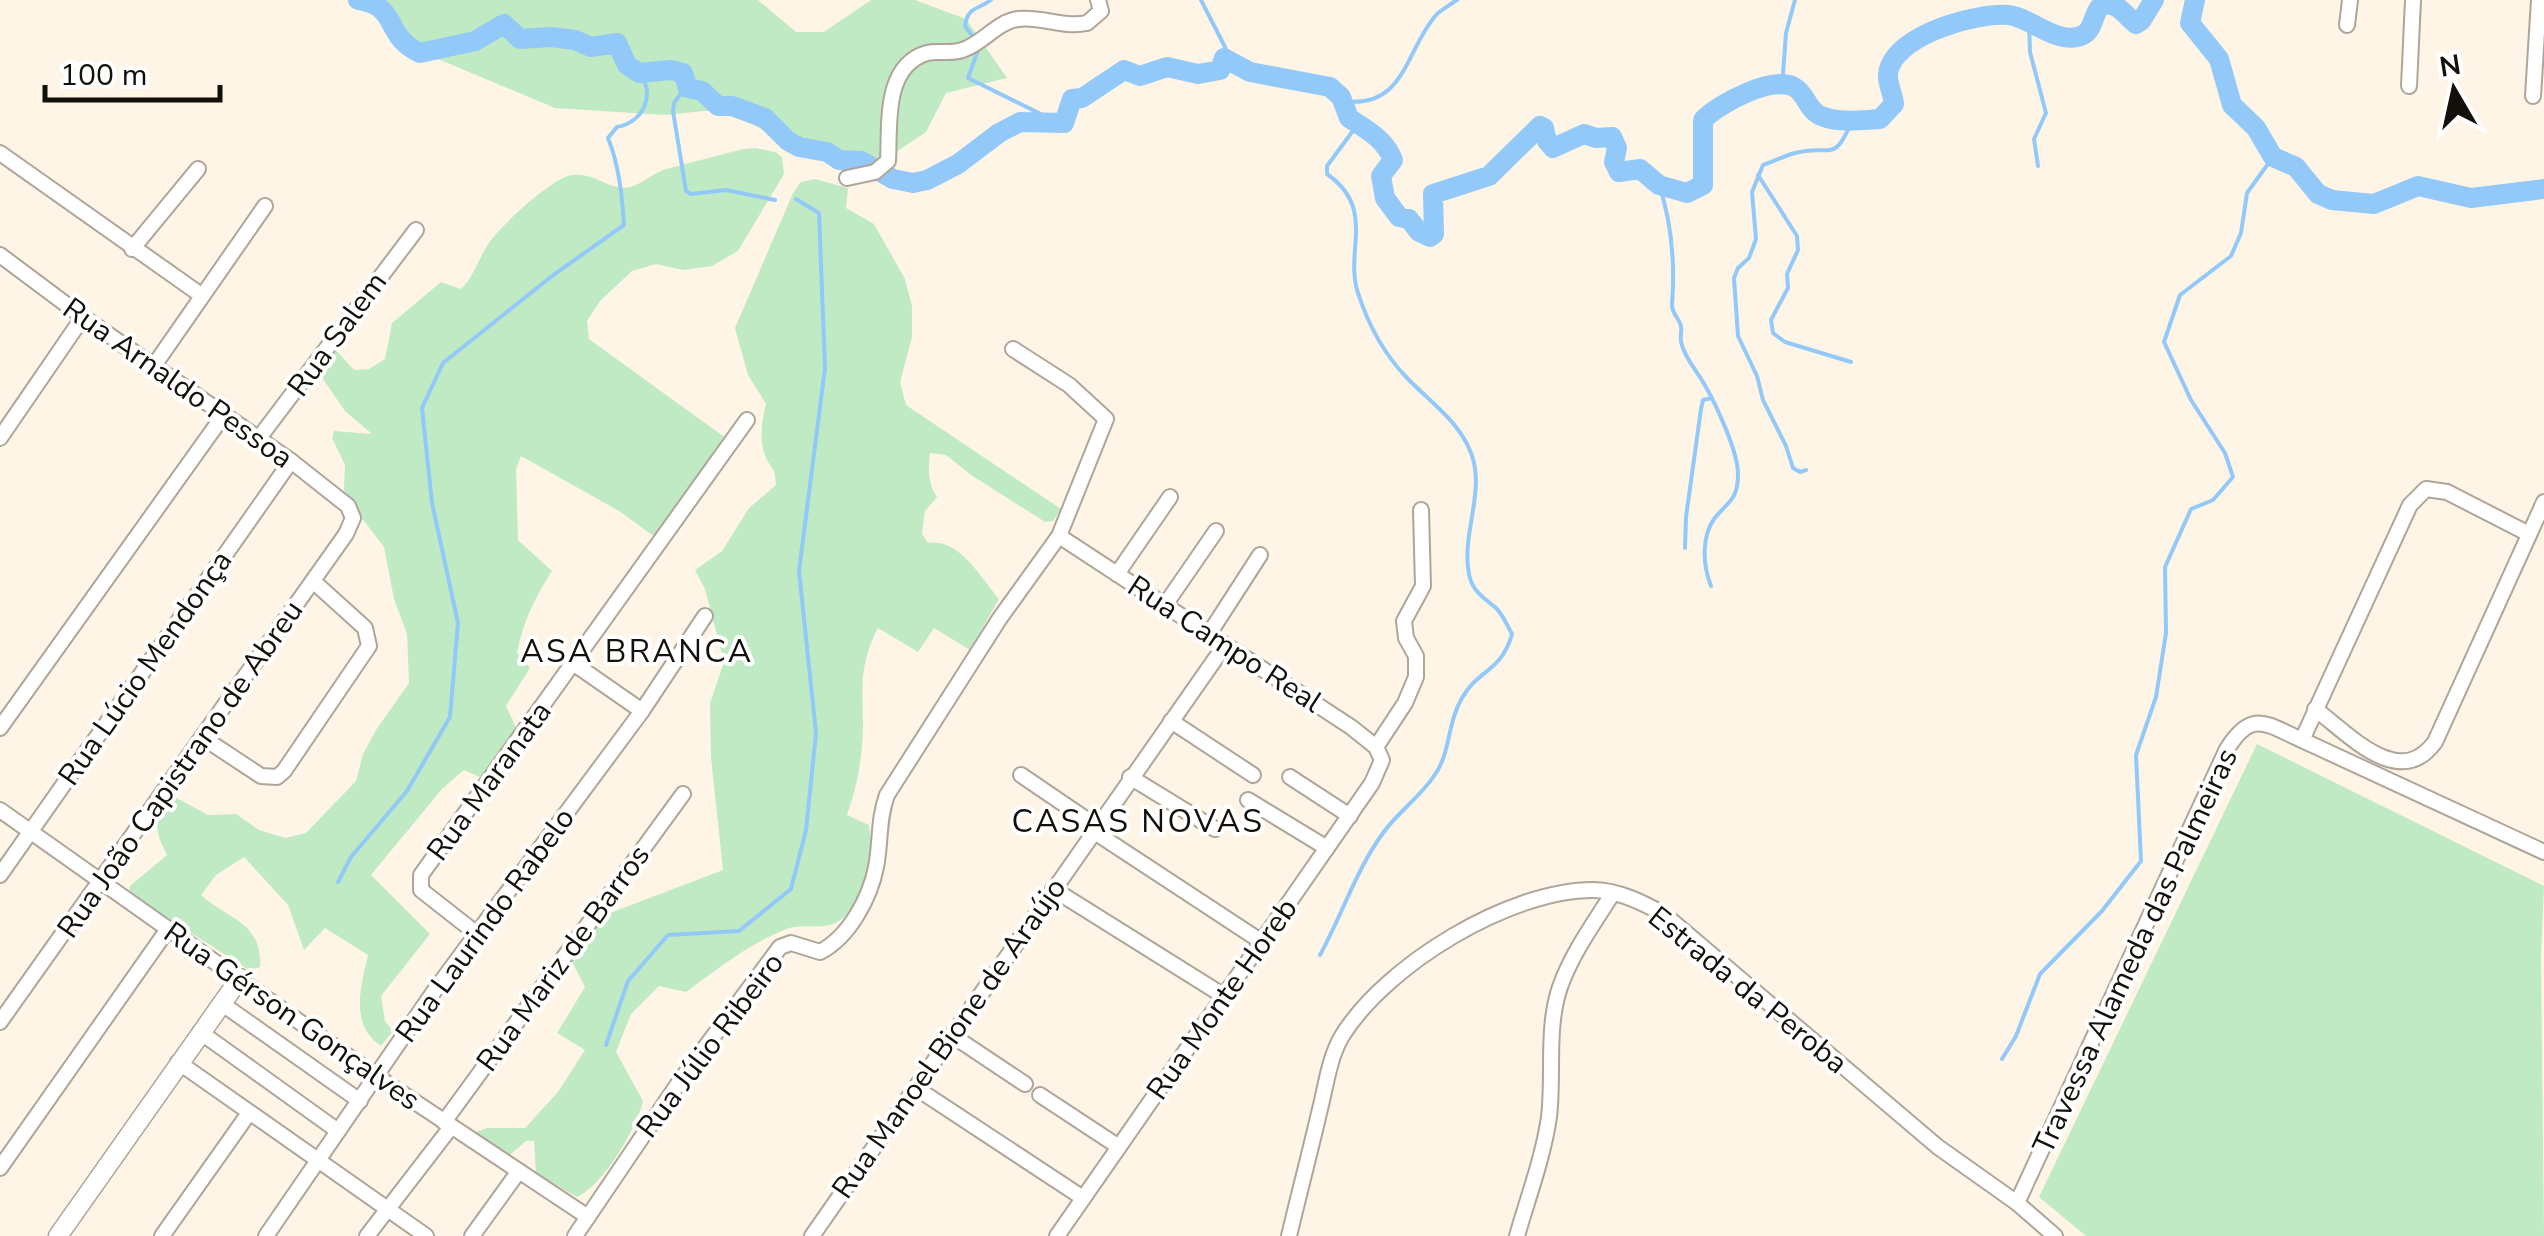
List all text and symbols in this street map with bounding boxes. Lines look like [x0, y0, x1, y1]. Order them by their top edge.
scale bar [45, 40, 220, 102]
north arrow [2404, 40, 2504, 140]
text: N [2437, 46, 2464, 87]
text: 100 m [60, 55, 147, 96]
street label: Rua Salem [278, 263, 397, 405]
street label: Rua Arnaldo Pessoa [54, 288, 301, 478]
street label: Rua Lúcio Mendonça [49, 543, 242, 794]
street label: Rua Campo Real [1120, 566, 1330, 723]
street label: Rua João Capistrano de Abreu [48, 592, 313, 946]
district label: ASA BRANCA [520, 630, 754, 673]
street label: Rua Maranata [418, 693, 561, 869]
street label: Travessa Alameda das Palmeiras [2023, 742, 2248, 1161]
street label: Rua Laurindo Rabelo [386, 800, 585, 1051]
district label: CASAS NOVAS [1011, 800, 1265, 843]
street label: Rua Mariz de Barros [467, 837, 660, 1080]
street label: Rua Manoel Bione de Araújo [823, 870, 1076, 1207]
street label: Rua Monte Horeb [1138, 890, 1307, 1108]
street label: Estrada da Peroba [1639, 897, 1856, 1084]
street label: Rua Gérson Gonçalves [155, 912, 428, 1120]
street label: Rua Júlio Ribeiro [627, 944, 794, 1146]

